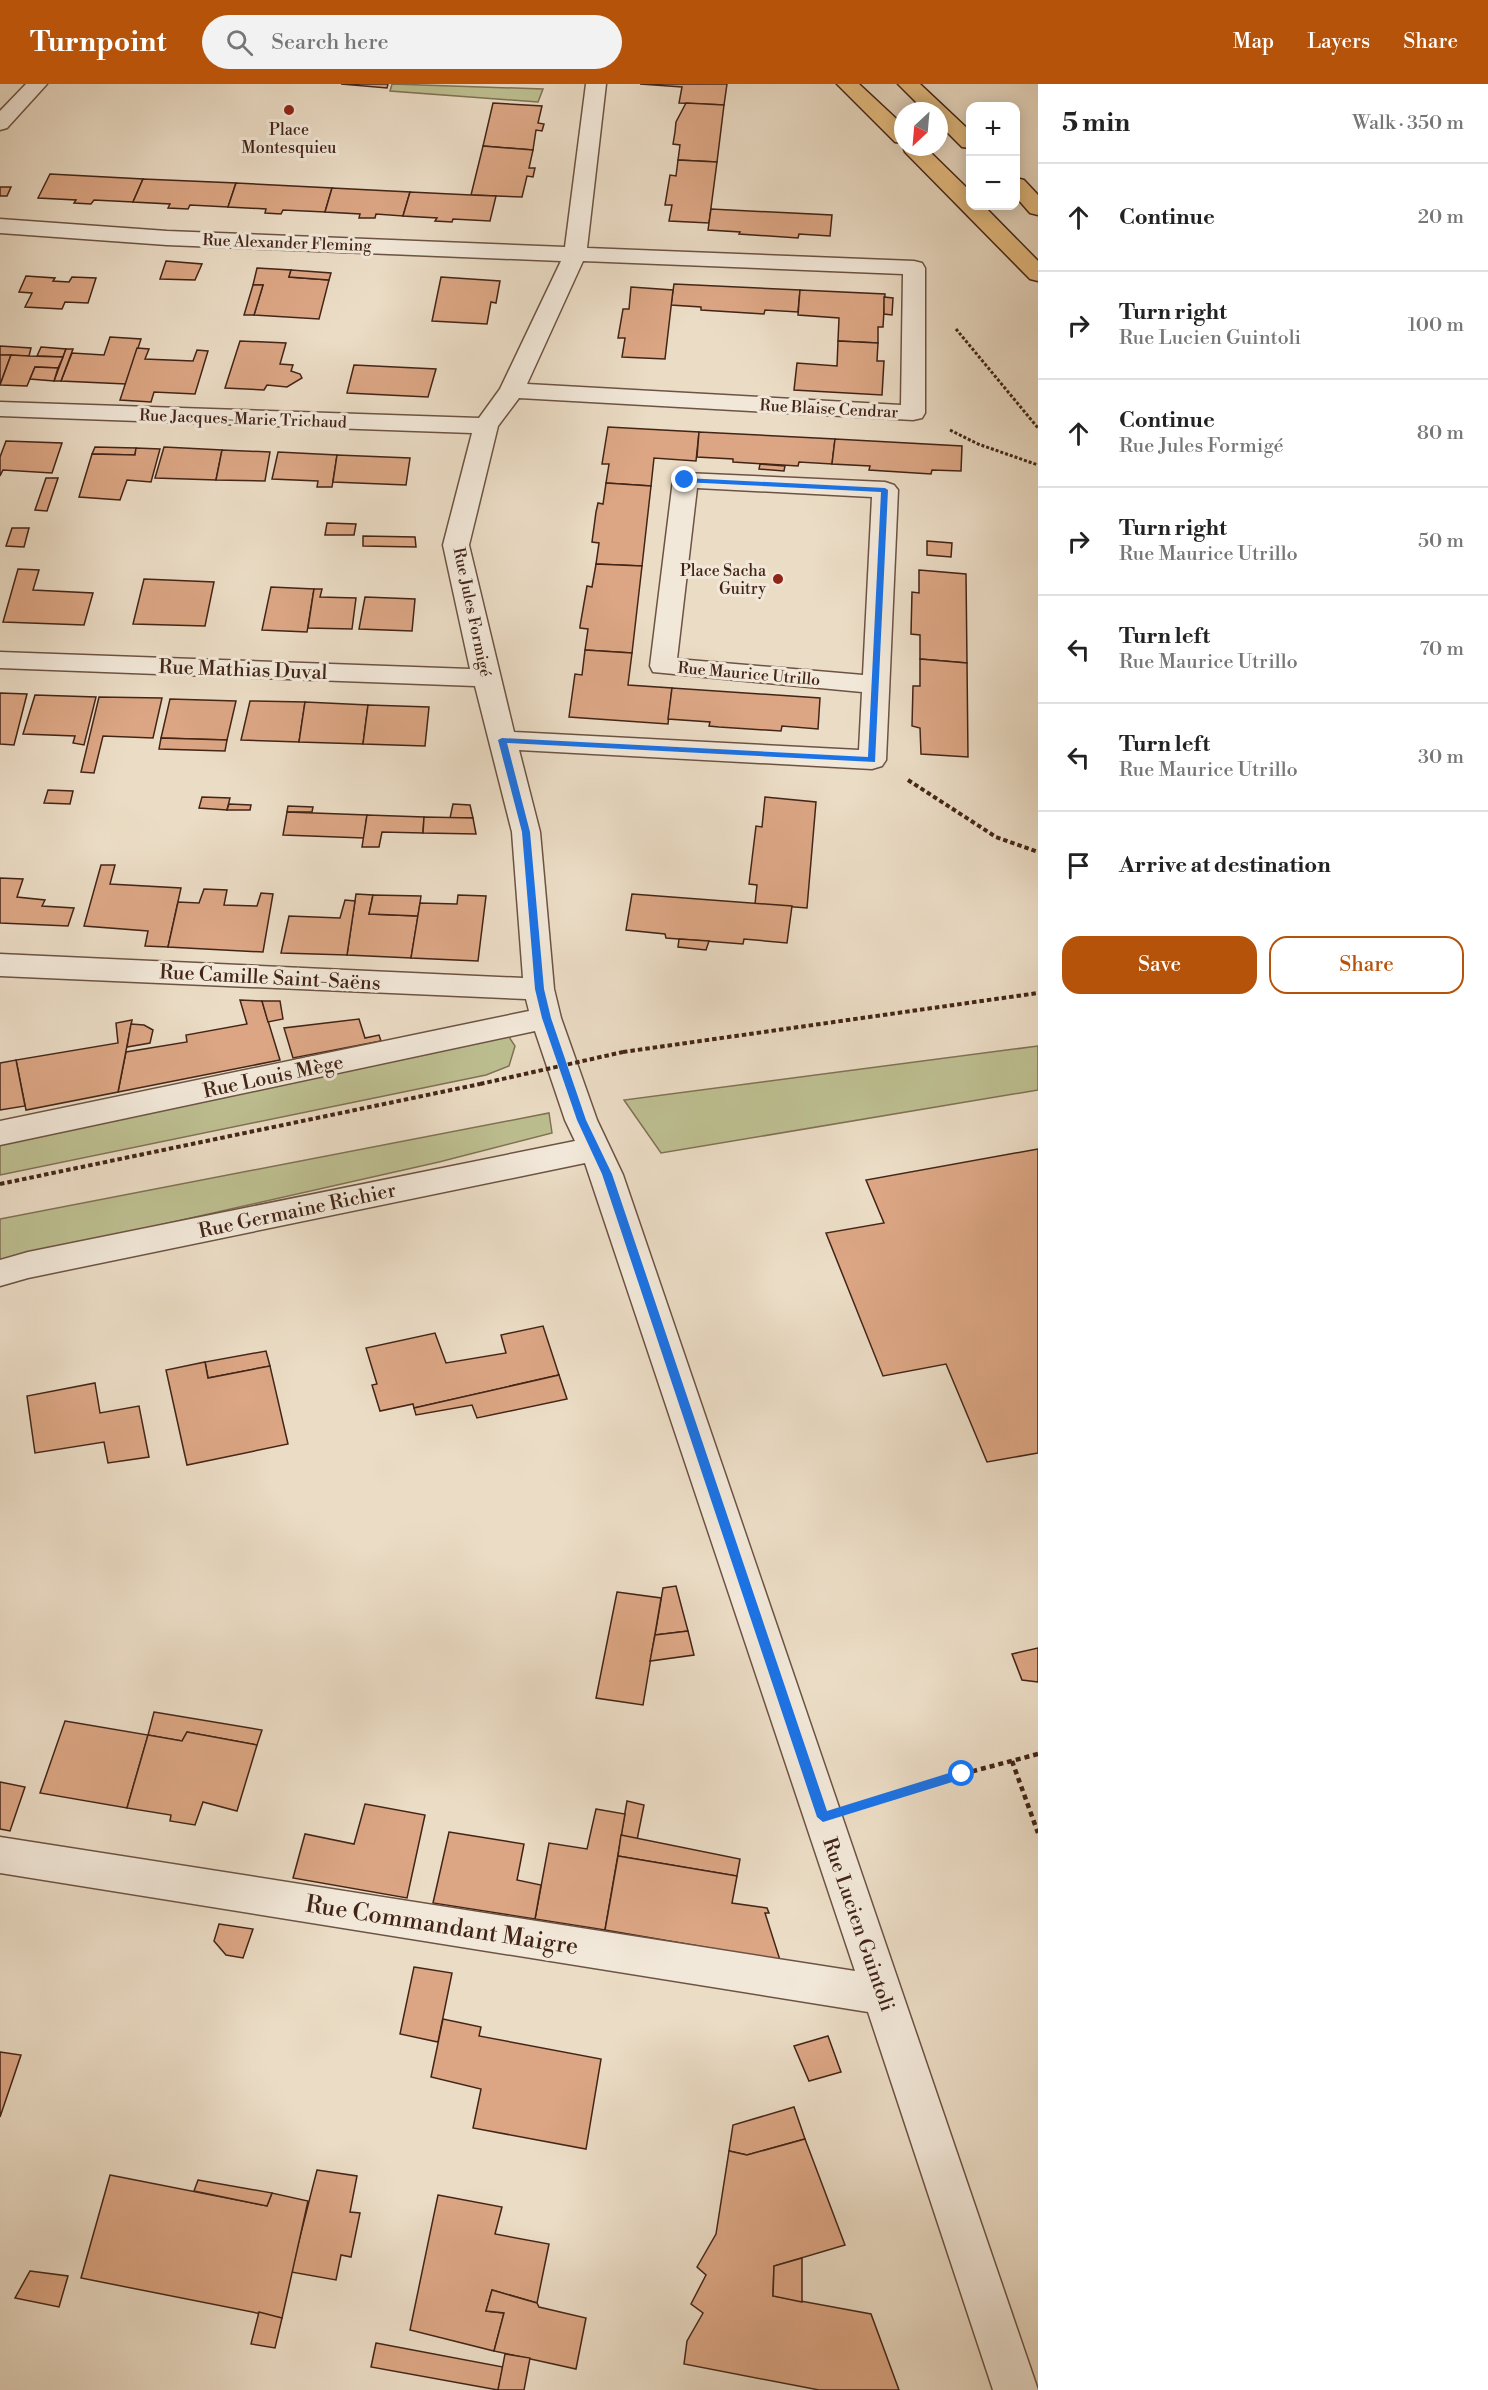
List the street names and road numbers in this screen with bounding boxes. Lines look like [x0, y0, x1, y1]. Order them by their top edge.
street label: Rue Alexander Fleming [202, 230, 373, 256]
street label: Rue Blaise Cendrar [759, 395, 899, 423]
street label: Rue Jacques-Marie Trichaud [139, 405, 347, 433]
street label: Rue Jules Formigé [449, 546, 495, 679]
street label: Rue Mathias Duval [158, 655, 328, 686]
street label: Rue Maurice Utrillo [677, 658, 821, 690]
street label: Rue Camille Saint-Saëns [159, 960, 381, 997]
street label: Rue Louis Mège [201, 1050, 346, 1105]
street label: Rue Germaine Richier [196, 1178, 399, 1245]
street label: Rue Lucien Guintoli [816, 1834, 899, 2015]
street label: Rue Commandant Maigre [303, 1890, 580, 1962]

